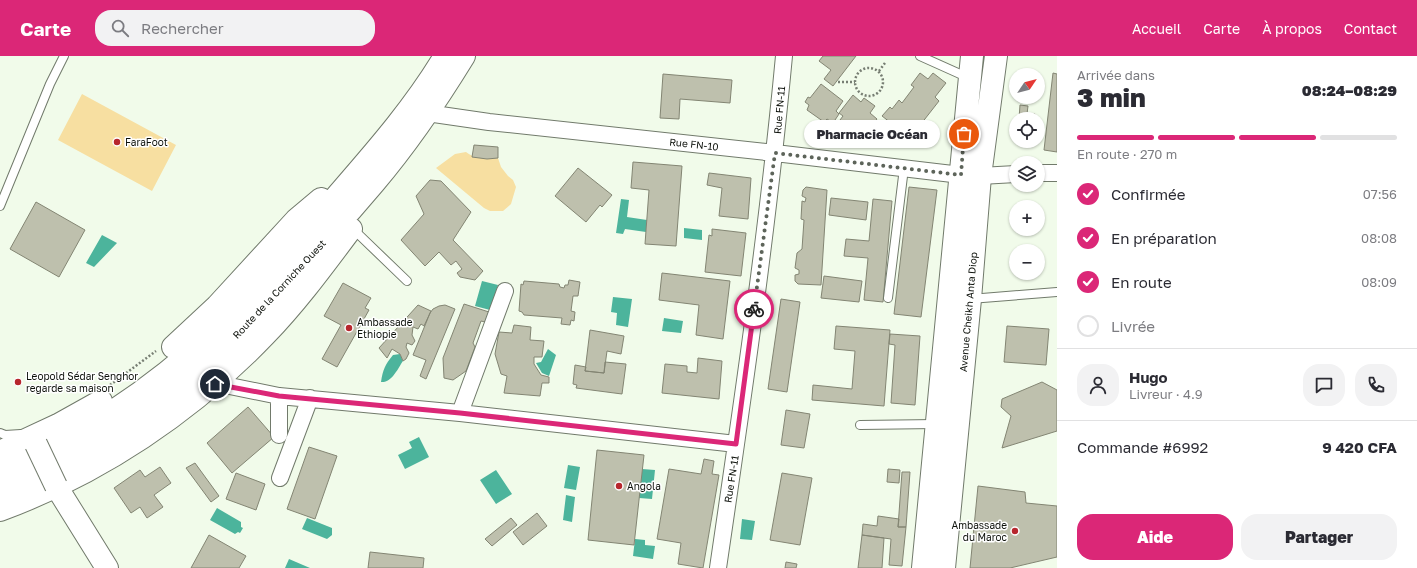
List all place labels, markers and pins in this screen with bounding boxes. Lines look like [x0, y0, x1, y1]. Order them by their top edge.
pin [947, 117, 981, 151]
callout: Pharmacie Océan [804, 120, 940, 148]
place label: FaraFoot [125, 136, 168, 148]
marker: FaraFoot [112, 137, 122, 147]
place label: Ambassade Ethiopie [357, 316, 413, 340]
marker: Ambassade Ethiopie [344, 323, 354, 333]
pin [198, 367, 232, 401]
place label: Leopold Sédar Senghor regarde sa maison [26, 370, 138, 394]
marker: Leopold Sédar Senghor regarde sa maison [13, 377, 23, 387]
place label: Angola [627, 480, 661, 492]
marker: Angola [614, 481, 624, 491]
place label: Ambassade du Maroc [951, 519, 1008, 543]
marker: Ambassade du Maroc [1010, 526, 1020, 536]

